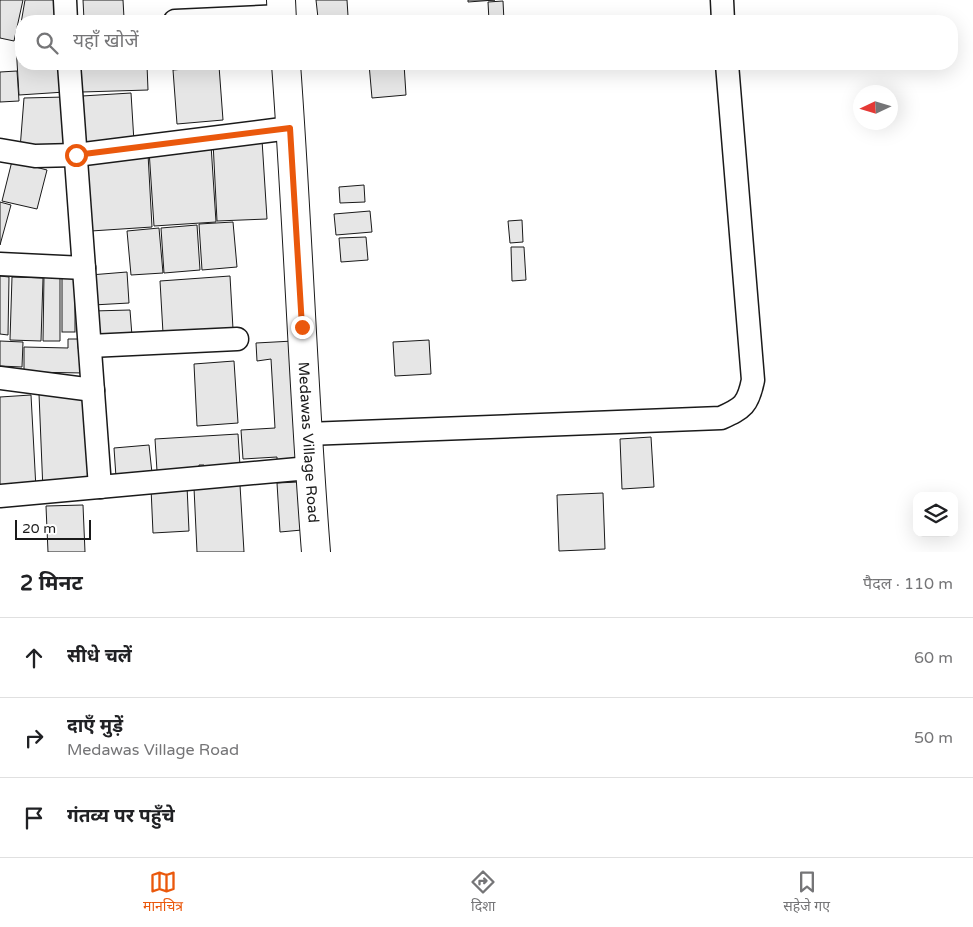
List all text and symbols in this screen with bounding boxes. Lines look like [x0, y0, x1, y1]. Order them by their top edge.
search box [15, 15, 958, 70]
icon: search [33, 29, 61, 57]
text: यहाँ खोजें [73, 30, 139, 52]
north arrow [853, 85, 898, 130]
route start [65, 144, 88, 167]
route end [291, 316, 314, 339]
street label: Medawas Village Road [295, 361, 323, 524]
map controls [913, 492, 958, 537]
button: layers [913, 492, 958, 537]
scale bar [15, 517, 91, 540]
text: 20 m [22, 520, 56, 537]
text: 2 मिनट [20, 571, 83, 596]
text: पैदल · 110 m [863, 574, 953, 594]
icon: ahead [20, 644, 48, 672]
text: सीधे चलें [67, 645, 132, 667]
text: 60 m [914, 648, 953, 668]
text: दाएँ मुड़ें [67, 715, 123, 737]
icon: right [20, 724, 48, 752]
text: 50 m [914, 728, 953, 748]
text: Medawas Village Road [67, 740, 239, 760]
icon: arrive [20, 804, 48, 832]
text: गंतव्य पर पहुँचे [67, 805, 175, 827]
tab: मानचित्र [143, 868, 183, 917]
tab: दिशा [469, 868, 497, 917]
tab: सहेजे गए [783, 868, 830, 917]

